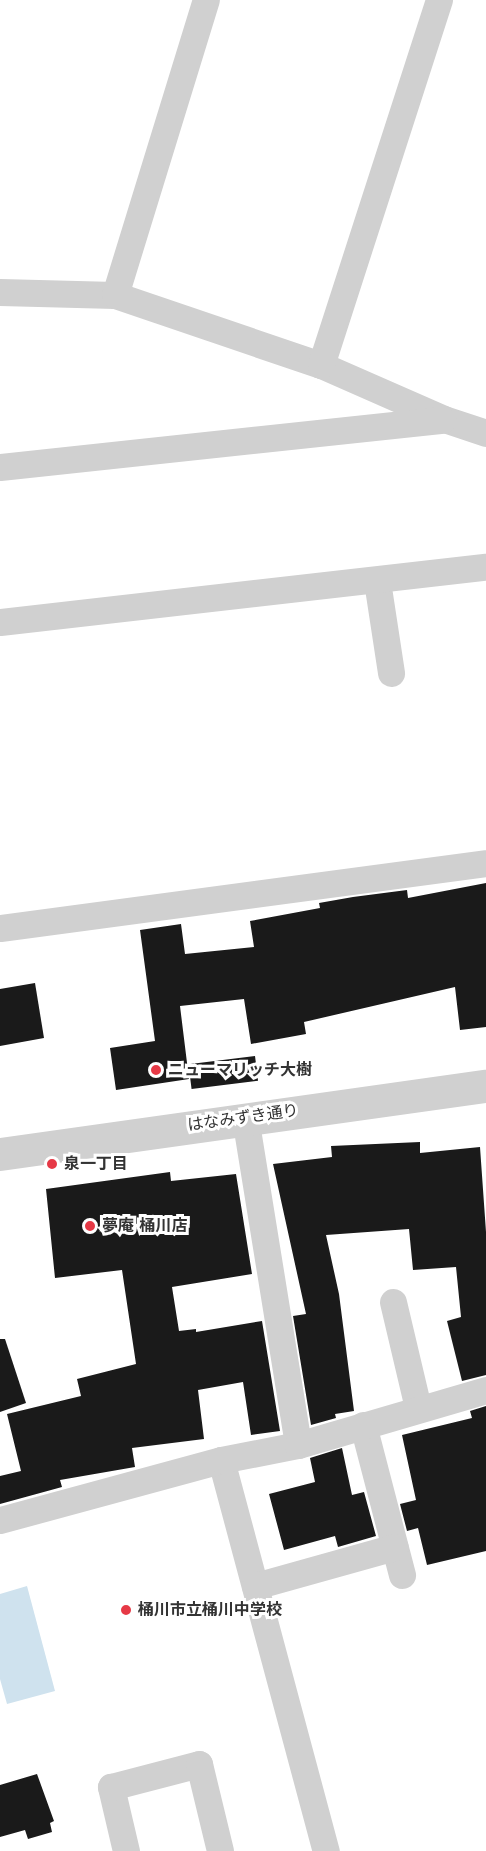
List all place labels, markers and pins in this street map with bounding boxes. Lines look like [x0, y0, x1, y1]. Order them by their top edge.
place label: ニューマリッチ大樹 [168, 1060, 312, 1080]
marker: ニューマリッチ大樹 [149, 1063, 163, 1077]
place label: 泉一丁目 [64, 1154, 128, 1174]
marker: 泉一丁目 [45, 1157, 59, 1171]
place label: 夢庵 桶川店 [102, 1216, 188, 1236]
marker: 夢庵 桶川店 [83, 1219, 97, 1233]
place label: 桶川市立桶川中学校 [138, 1600, 282, 1620]
marker: 桶川市立桶川中学校 [119, 1603, 133, 1617]

